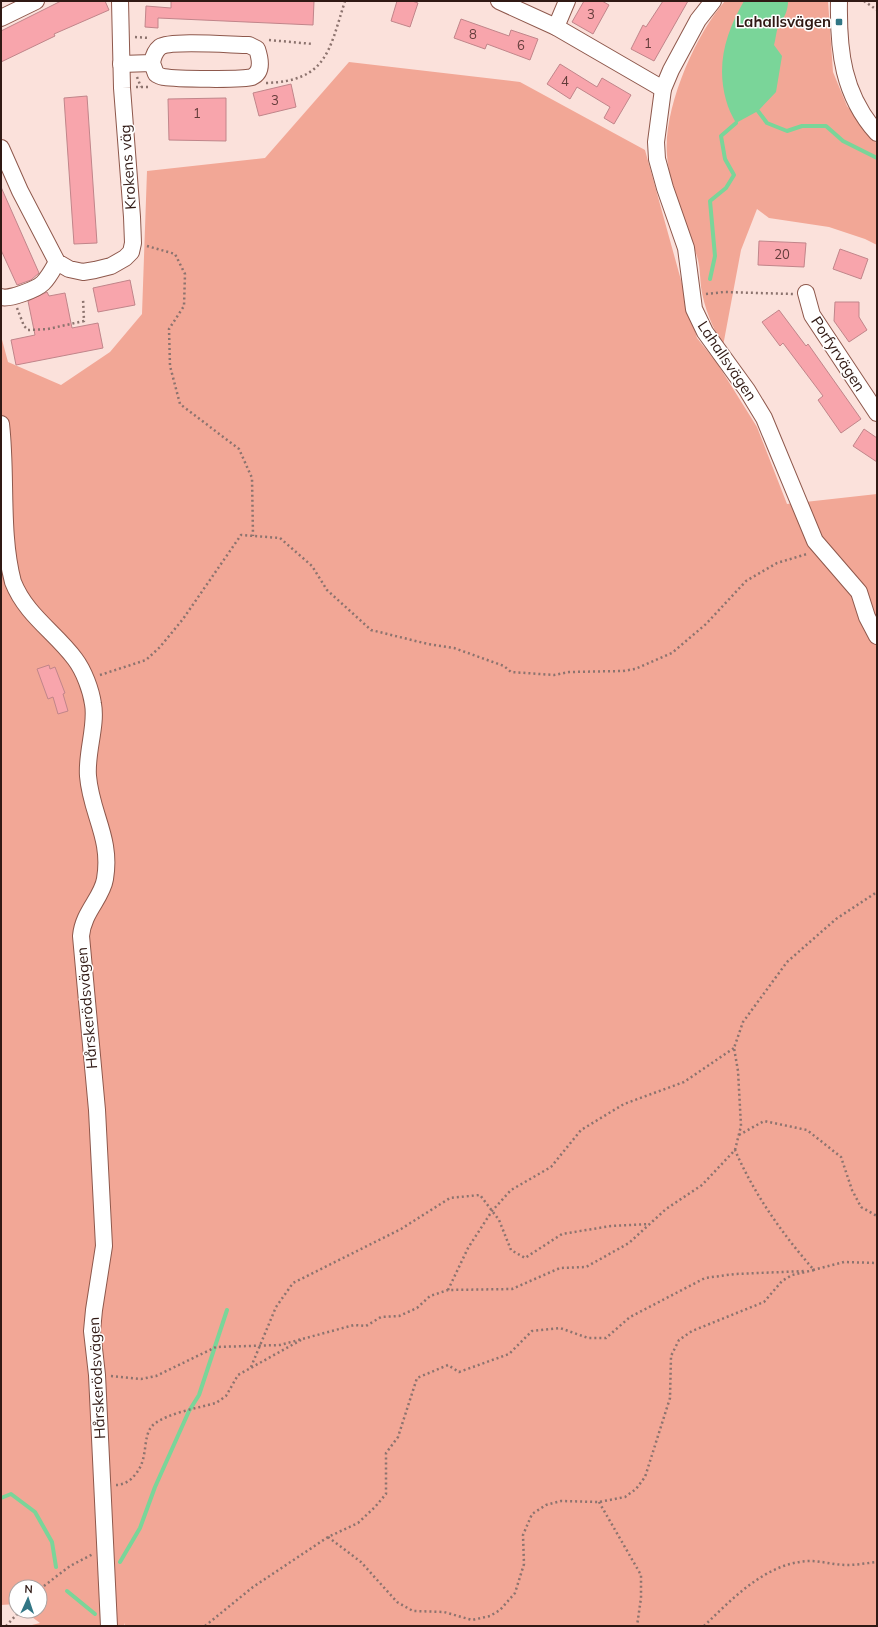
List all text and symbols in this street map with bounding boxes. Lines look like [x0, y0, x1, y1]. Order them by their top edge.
house number: 3 [587, 6, 595, 22]
place label: Lahallsvägen [736, 12, 831, 31]
marker: Lahallsvägen [834, 17, 844, 27]
house number: 8 [469, 26, 477, 42]
house number: 1 [644, 35, 652, 51]
house number: 6 [517, 37, 525, 53]
house number: 4 [561, 73, 569, 89]
house number: 3 [271, 92, 279, 108]
house number: 1 [193, 105, 201, 121]
street label: Krokens väg [115, 124, 140, 210]
house number: 20 [774, 246, 790, 262]
street label: Porfyrvägen [807, 313, 870, 395]
street label: Lahallsvägen [694, 317, 761, 404]
street label: Hårskerödsvägen [72, 946, 101, 1070]
street label: Hårskerödsvägen [84, 1317, 109, 1440]
north arrow [8, 1579, 48, 1619]
text: N [24, 1582, 33, 1596]

